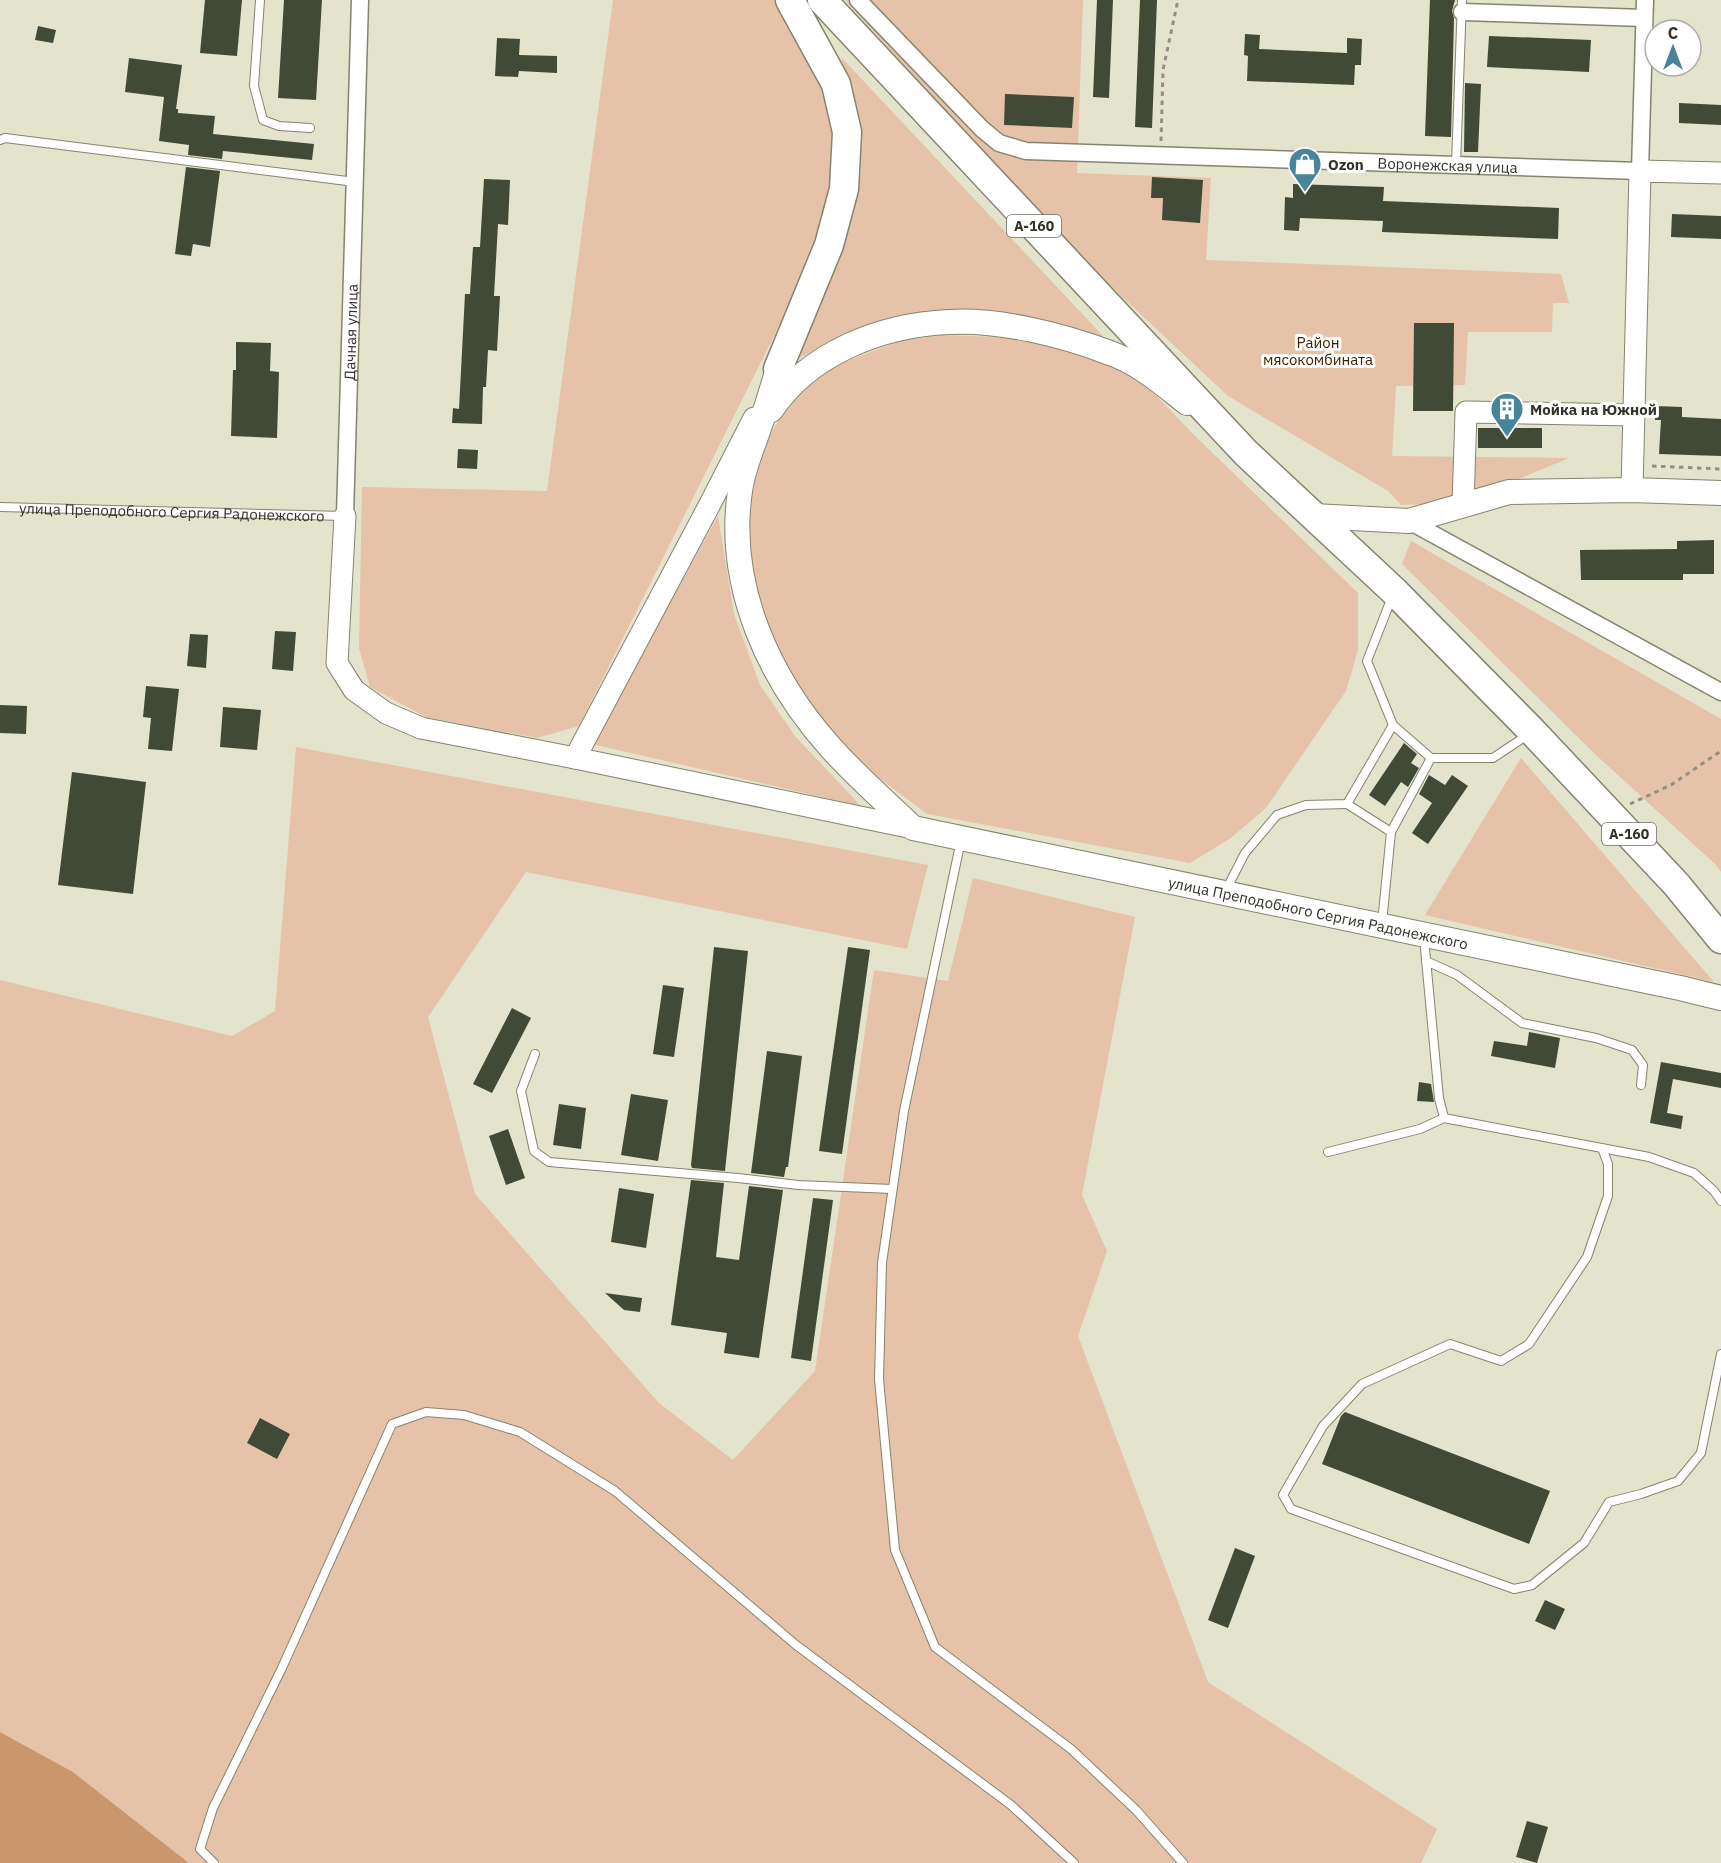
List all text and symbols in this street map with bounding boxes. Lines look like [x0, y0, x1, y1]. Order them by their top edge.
north arrow [1643, 18, 1703, 78]
text: С [1668, 23, 1678, 43]
shop icon: Ozon [1287, 146, 1323, 193]
street label: Воронежская улица [1377, 153, 1518, 177]
place label: Ozon [1328, 155, 1364, 174]
road number: А-160 [1007, 215, 1061, 237]
street label: Дачная улица [339, 283, 361, 381]
park label: Район мясокомбината [1263, 333, 1373, 369]
building icon: Мойка на Южной [1489, 391, 1525, 438]
place label: Мойка на Южной [1530, 400, 1657, 419]
street label: улица Преподобного Сергия Радонежского [19, 498, 325, 525]
road number: А-160 [1602, 823, 1656, 845]
street label: улица Преподобного Сергия Радонежского [1167, 872, 1470, 953]

